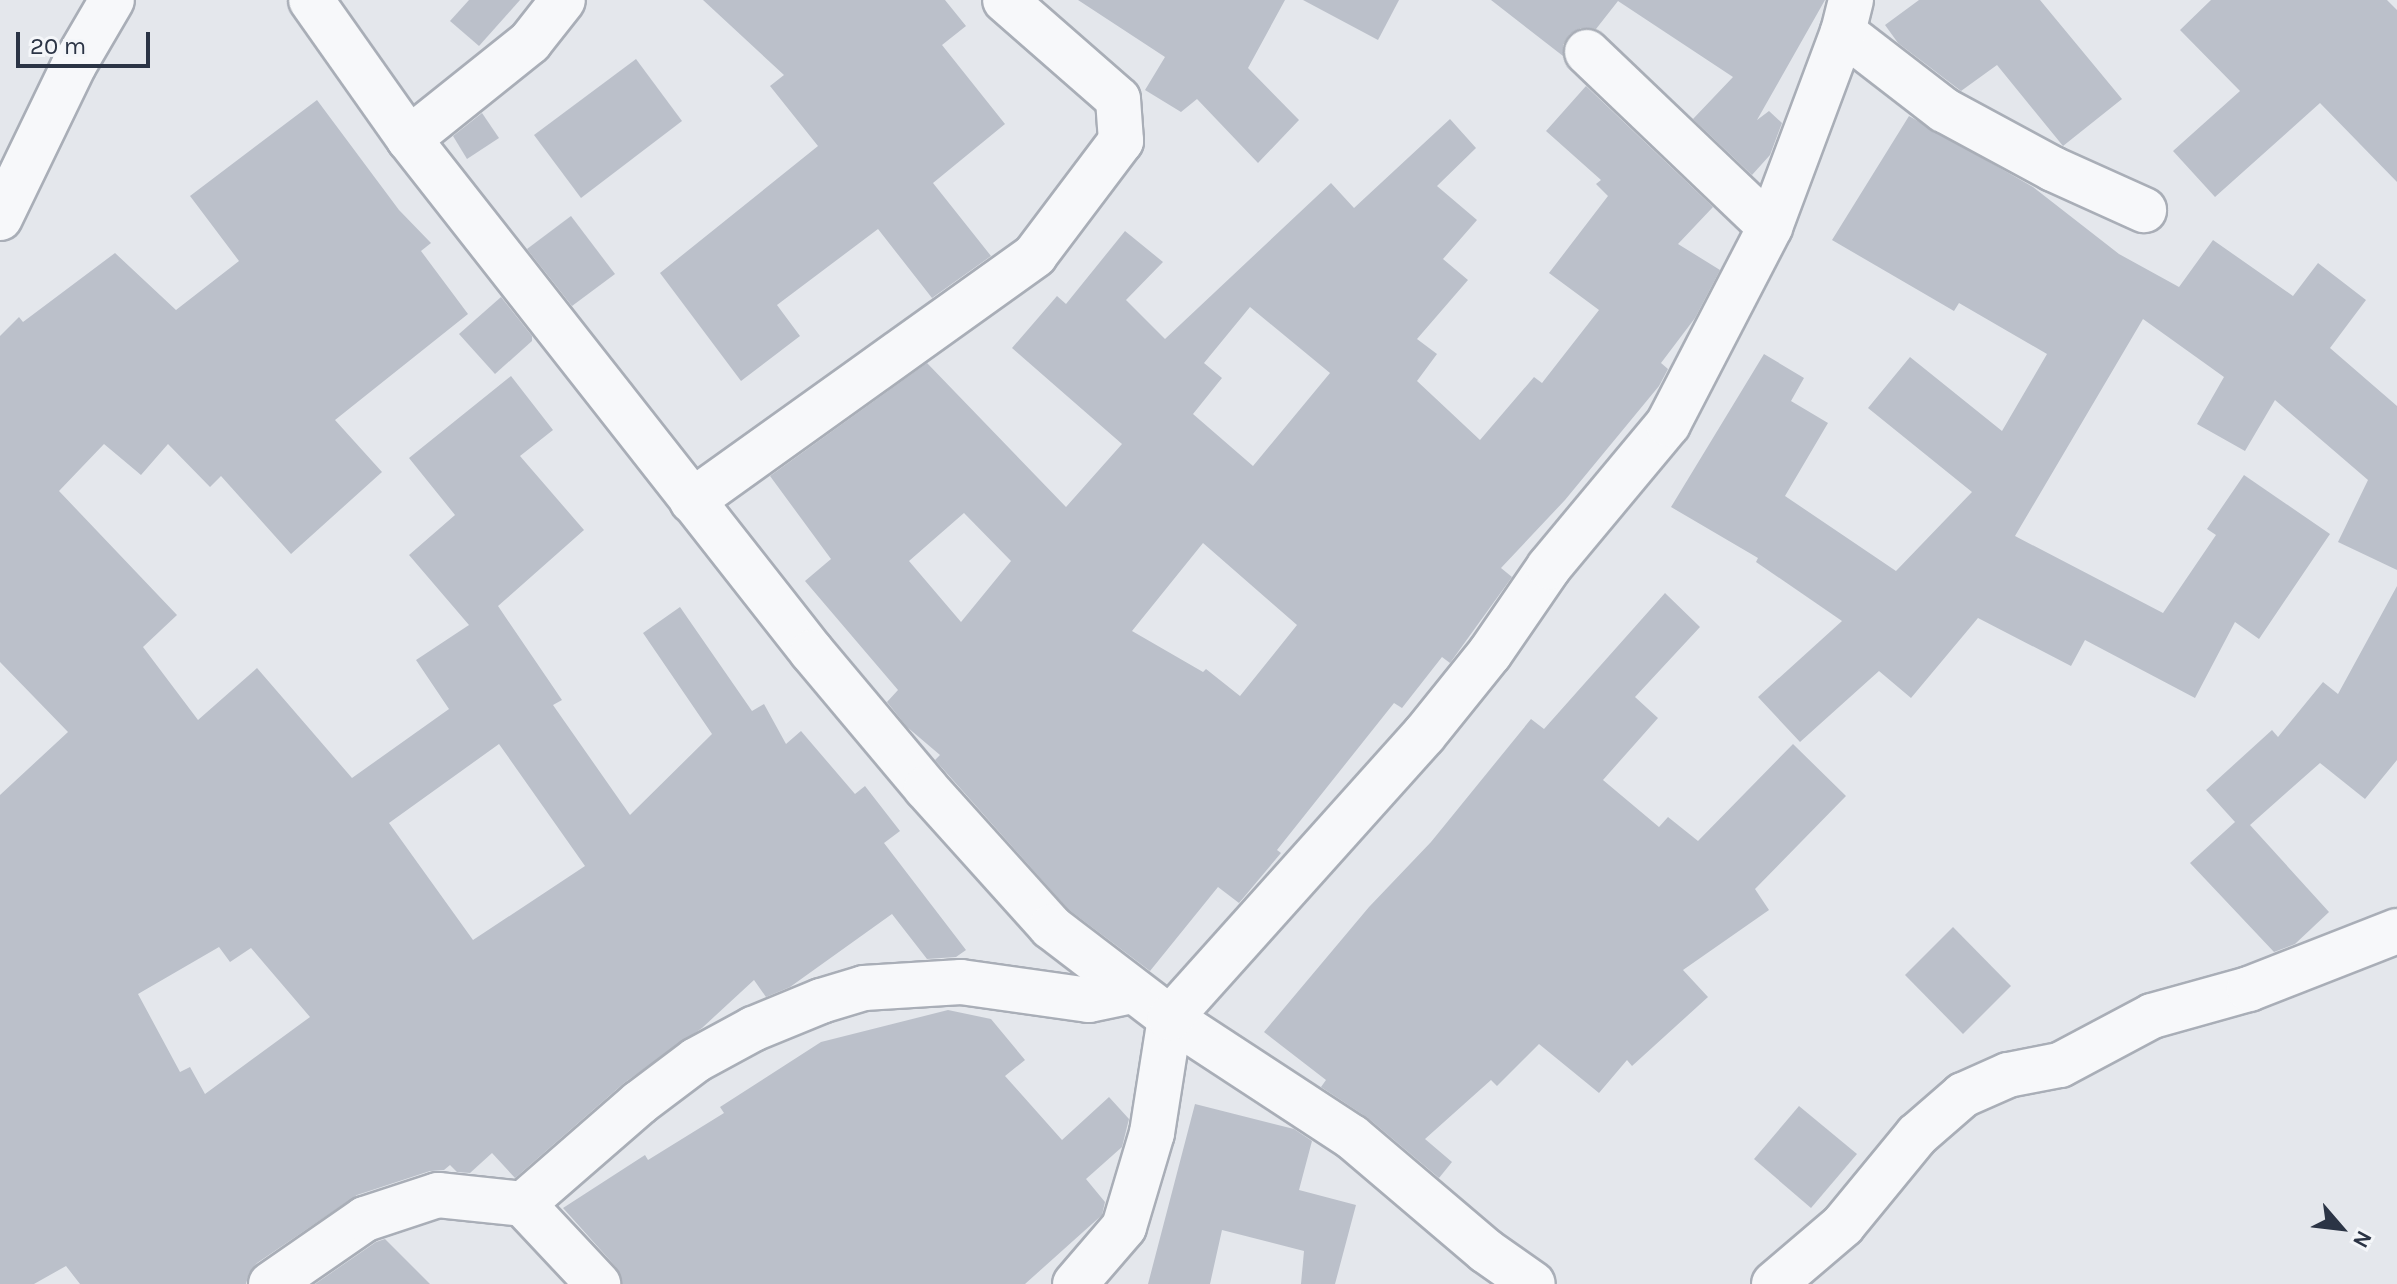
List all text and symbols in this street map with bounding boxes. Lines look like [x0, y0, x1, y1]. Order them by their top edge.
scale bar [20, 16, 154, 66]
text: 20 m [30, 32, 86, 60]
north arrow [2301, 1188, 2381, 1268]
text: N [2347, 1226, 2377, 1252]

